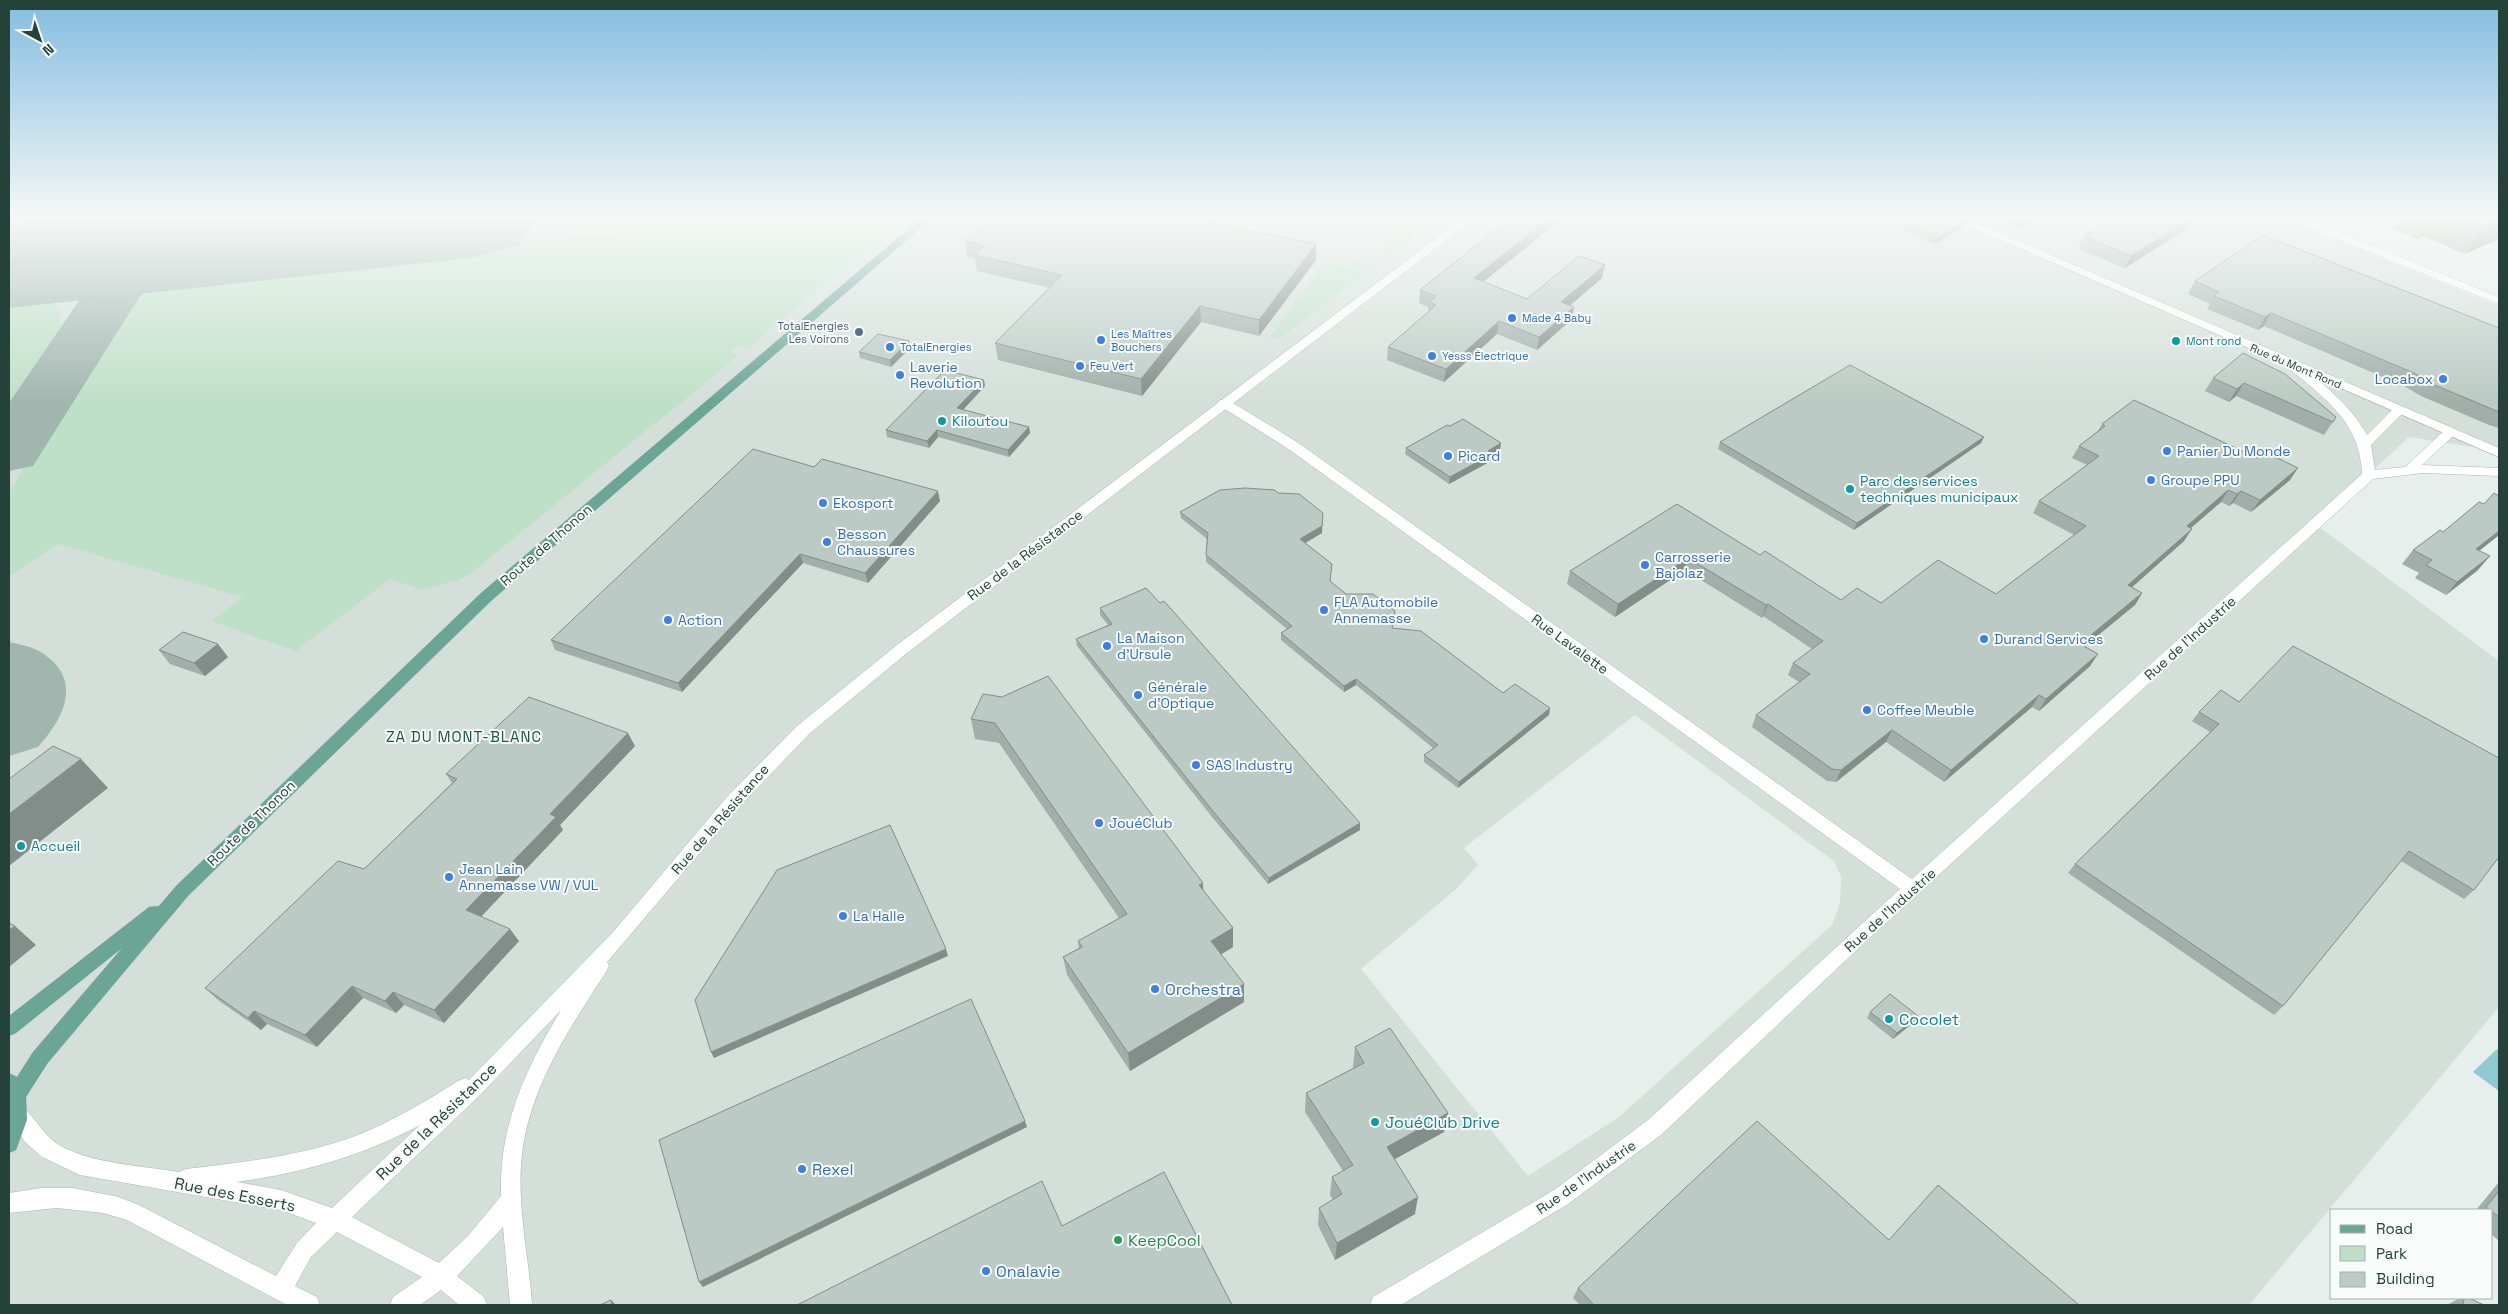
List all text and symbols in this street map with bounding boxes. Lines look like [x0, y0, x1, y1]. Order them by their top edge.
north arrow [15, 15, 65, 65]
text: N [39, 40, 58, 60]
place label: Made 4 Baby [1522, 311, 1591, 325]
marker: Made 4 Baby [1506, 312, 1518, 324]
place label: TotalEnergies Les Voirons [778, 319, 849, 346]
marker: TotalEnergies Les Voirons [853, 326, 865, 338]
place label: Les Maîtres Bouchers [1111, 327, 1172, 354]
marker: Les Maîtres Bouchers [1095, 334, 1107, 346]
place label: Mont rond [2186, 334, 2241, 348]
marker: Mont rond [2170, 335, 2182, 347]
place label: TotalEnergies [900, 340, 972, 354]
street label: Rue du Mont Rond [2248, 340, 2344, 392]
marker: TotalEnergies [884, 341, 896, 353]
place label: Yesss Électrique [1442, 349, 1528, 363]
marker: Yesss Électrique [1426, 350, 1438, 362]
place label: Laverie Revolution [910, 358, 982, 392]
place label: Feu Vert [1090, 359, 1134, 373]
marker: Feu Vert [1074, 360, 1086, 372]
marker: Laverie Revolution [894, 369, 906, 381]
place label: Locabox [2375, 370, 2433, 388]
marker: Locabox [2437, 373, 2449, 385]
place label: Kiloutou [952, 412, 1008, 430]
marker: Kiloutou [936, 415, 948, 427]
place label: Panier Du Monde [2177, 442, 2291, 460]
marker: Panier Du Monde [2161, 445, 2173, 457]
place label: Picard [1458, 447, 1500, 465]
marker: Picard [1442, 450, 1454, 462]
place label: Groupe PPU [2161, 471, 2240, 489]
place label: Parc des services techniques municipaux [1860, 472, 2018, 506]
marker: Groupe PPU [2145, 474, 2157, 486]
marker: Parc des services techniques municipaux [1844, 483, 1856, 495]
place label: Ekosport [833, 494, 893, 512]
marker: Ekosport [817, 497, 829, 509]
street label: Route de Thonon [496, 500, 596, 590]
street label: Rue de la Résistance [964, 506, 1086, 604]
place label: Besson Chaussures [837, 525, 915, 559]
marker: Besson Chaussures [821, 536, 833, 548]
place label: Carrosserie Bajolaz [1655, 548, 1731, 582]
marker: Carrosserie Bajolaz [1639, 559, 1651, 571]
street label: Rue de l'Industrie [2140, 592, 2240, 684]
place label: FLA Automobile Annemasse [1334, 593, 1438, 627]
marker: FLA Automobile Annemasse [1318, 604, 1330, 616]
street label: Rue Lavalette [1528, 610, 1612, 678]
place label: Action [678, 611, 722, 629]
marker: Action [662, 614, 674, 626]
place label: La Maison d'Ursule [1117, 629, 1185, 663]
place label: Durand Services [1994, 630, 2103, 648]
marker: Durand Services [1978, 633, 1990, 645]
marker: La Maison d'Ursule [1101, 640, 1113, 652]
place label: Générale d'Optique [1148, 678, 1214, 712]
marker: Générale d'Optique [1132, 689, 1144, 701]
place label: Coffee Meuble [1877, 701, 1975, 719]
marker: Coffee Meuble [1861, 704, 1873, 716]
district label: ZA DU MONT-BLANC [386, 727, 542, 746]
place label: SAS Industry [1206, 756, 1293, 774]
marker: SAS Industry [1190, 759, 1202, 771]
street label: Rue de la Résistance [667, 760, 773, 878]
street label: Route de Thonon [203, 776, 299, 870]
place label: JouéClub [1109, 814, 1172, 832]
marker: JouéClub [1093, 817, 1105, 829]
place label: Accueil [31, 837, 80, 855]
marker: Accueil [15, 840, 27, 852]
place label: Jean Lain Annemasse VW / VUL [459, 860, 599, 894]
street label: Rue de l'Industrie [1840, 864, 1940, 956]
marker: Jean Lain Annemasse VW / VUL [443, 871, 455, 883]
place label: La Halle [853, 907, 905, 925]
marker: La Halle [837, 910, 849, 922]
place label: Orchestra [1165, 979, 1241, 1000]
marker: Orchestra [1149, 983, 1161, 995]
place label: Cocolet [1899, 1009, 1959, 1030]
marker: Cocolet [1883, 1013, 1895, 1025]
street label: Rue de la Résistance [371, 1058, 501, 1185]
place label: JouéClub Drive [1385, 1112, 1500, 1133]
marker: JouéClub Drive [1369, 1116, 1381, 1128]
street label: Rue de l'Industrie [1533, 1136, 1639, 1218]
place label: Rexel [812, 1159, 853, 1180]
marker: Rexel [796, 1163, 808, 1175]
street label: Rue des Esserts [173, 1172, 297, 1217]
legend [2330, 1209, 2493, 1299]
text: Road [2376, 1219, 2413, 1238]
place label: KeepCool [1128, 1230, 1201, 1251]
marker: KeepCool [1112, 1234, 1124, 1246]
text: Park [2376, 1244, 2407, 1263]
place label: Onalavie [996, 1261, 1060, 1282]
marker: Onalavie [980, 1265, 992, 1277]
text: Building [2376, 1269, 2435, 1288]

